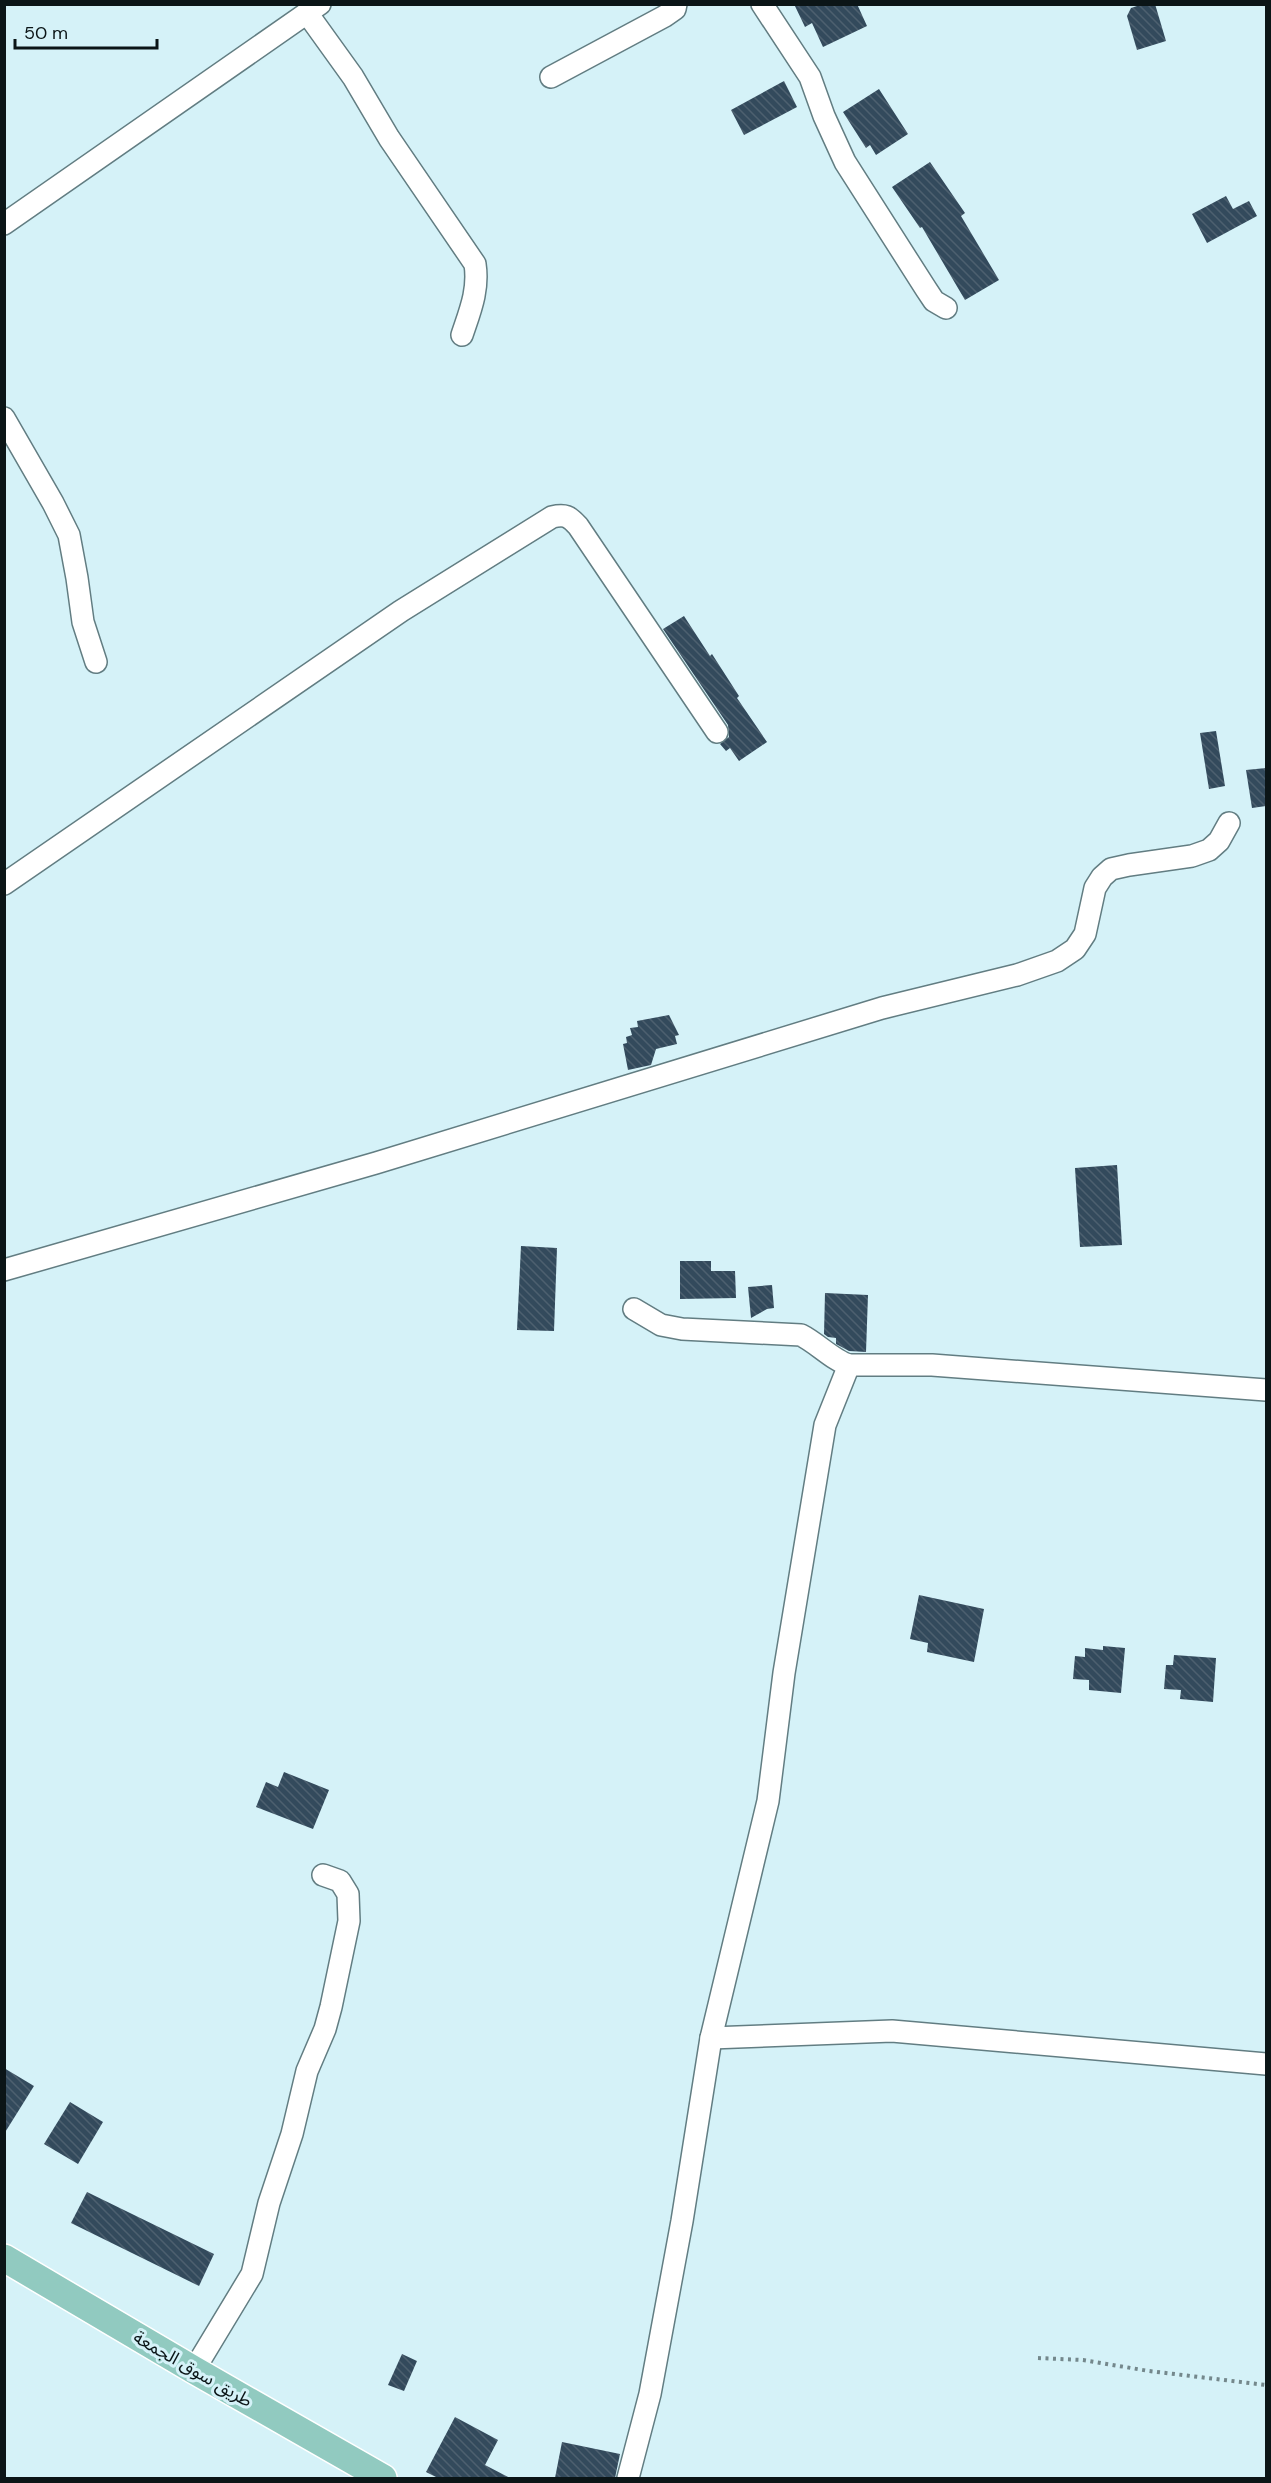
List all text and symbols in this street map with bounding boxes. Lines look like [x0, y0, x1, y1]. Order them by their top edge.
scale bar [15, 12, 158, 50]
text: 50 m [24, 21, 68, 45]
street label: طريق سوق الجمعة [129, 2325, 257, 2413]

